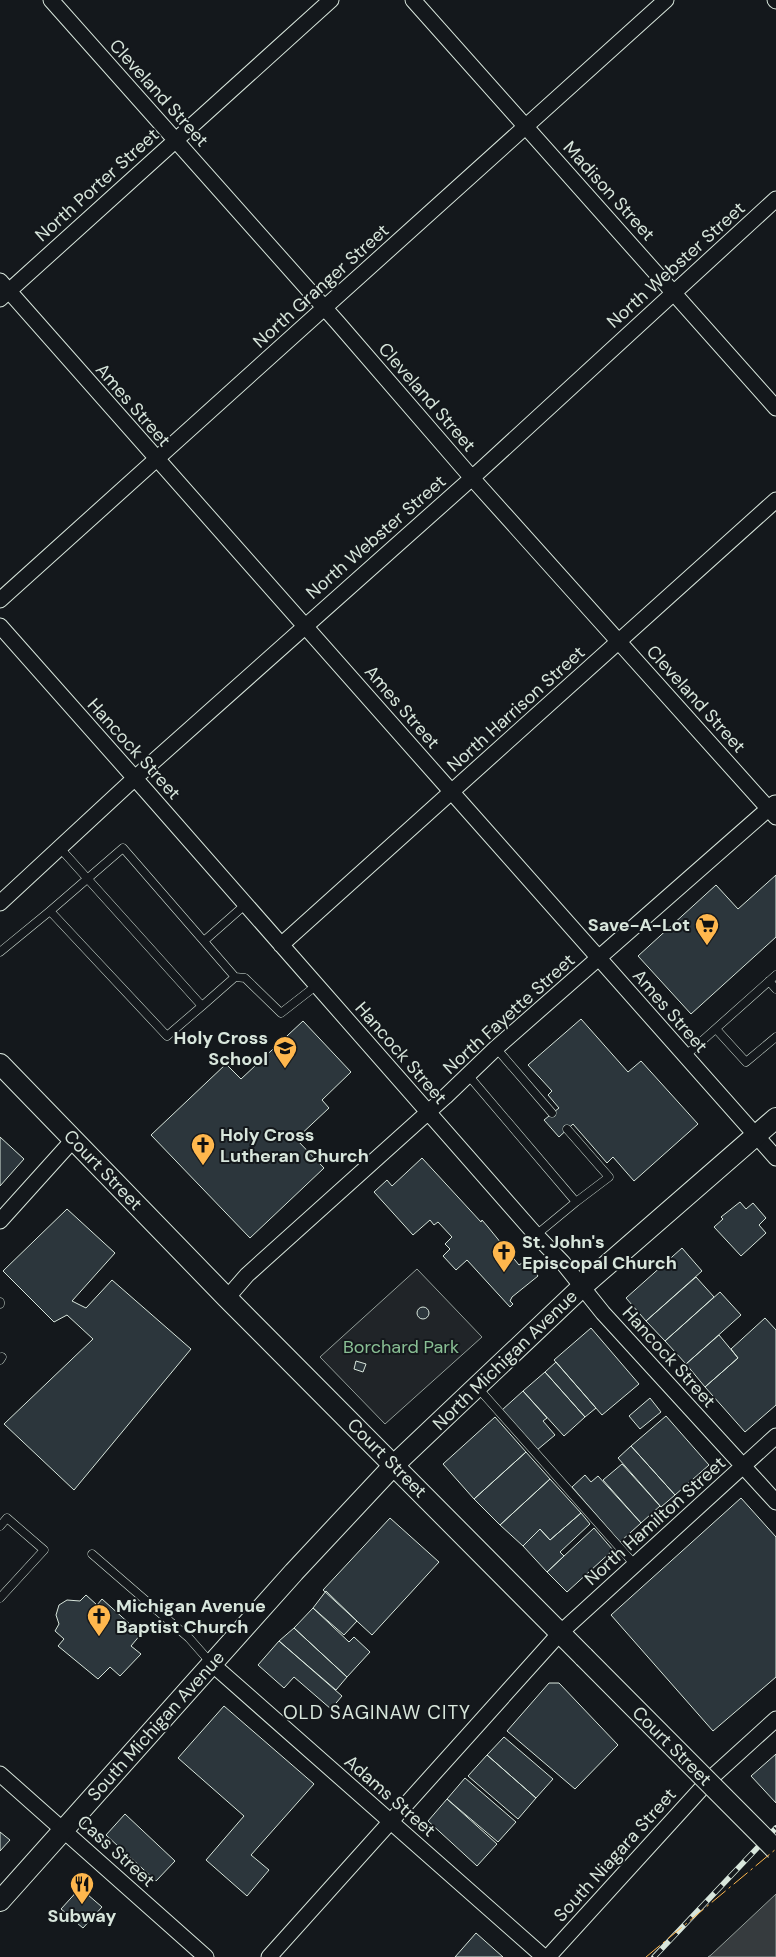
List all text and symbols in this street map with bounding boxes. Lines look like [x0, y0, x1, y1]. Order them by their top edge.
street label: Cleveland Street [104, 34, 214, 152]
street label: North Porter Street [30, 123, 164, 247]
street label: Madison Street [558, 136, 660, 246]
street label: North Webster Street [602, 196, 750, 334]
street label: North Granger Street [248, 219, 394, 353]
street label: Cleveland Street [373, 337, 481, 457]
street label: Ames Street [90, 358, 176, 452]
street label: North Webster Street [301, 470, 451, 604]
street label: Cleveland Street [641, 640, 751, 758]
street label: North Harrison Street [442, 641, 590, 777]
street label: Ames Street [359, 660, 445, 754]
street label: Hancock Street [82, 693, 186, 805]
supermarket icon: Save-A-Lot [694, 912, 720, 946]
place label: Save-A-Lot [588, 913, 690, 937]
street label: North Fayette Street [438, 948, 580, 1080]
street label: Ames Street [627, 964, 713, 1058]
street label: Hancock Street [350, 997, 452, 1109]
place label: Holy Cross School [174, 1026, 268, 1071]
school or university icon: Holy Cross School [272, 1035, 298, 1069]
place label: Holy Cross Lutheran Church [220, 1123, 369, 1168]
street label: Court Street [58, 1124, 148, 1216]
church icon: Holy Cross Lutheran Church [190, 1132, 216, 1166]
place label: St. John's Episcopal Church [522, 1230, 677, 1275]
church icon: St. John's Episcopal Church [491, 1239, 517, 1273]
street label: North Michigan Avenue [427, 1285, 583, 1435]
street label: Hancock Street [617, 1301, 721, 1413]
park label: Borchard Park [343, 1335, 459, 1359]
street label: Court Street [342, 1413, 432, 1503]
street label: North Hamilton Street [579, 1451, 731, 1591]
place label: Michigan Avenue Baptist Church [116, 1594, 266, 1639]
church icon: Michigan Avenue Baptist Church [86, 1603, 112, 1637]
street label: South Michigan Avenue [82, 1646, 230, 1806]
district label: OLD SAGINAW CITY [283, 1700, 471, 1725]
street label: Court Street [627, 1701, 717, 1791]
street label: Adams Street [339, 1750, 441, 1842]
street label: South Niagara Street [548, 1783, 682, 1927]
street label: Cass Street [72, 1810, 160, 1892]
restaurant icon: Subway [69, 1871, 95, 1905]
place label: Subway [48, 1904, 117, 1928]

